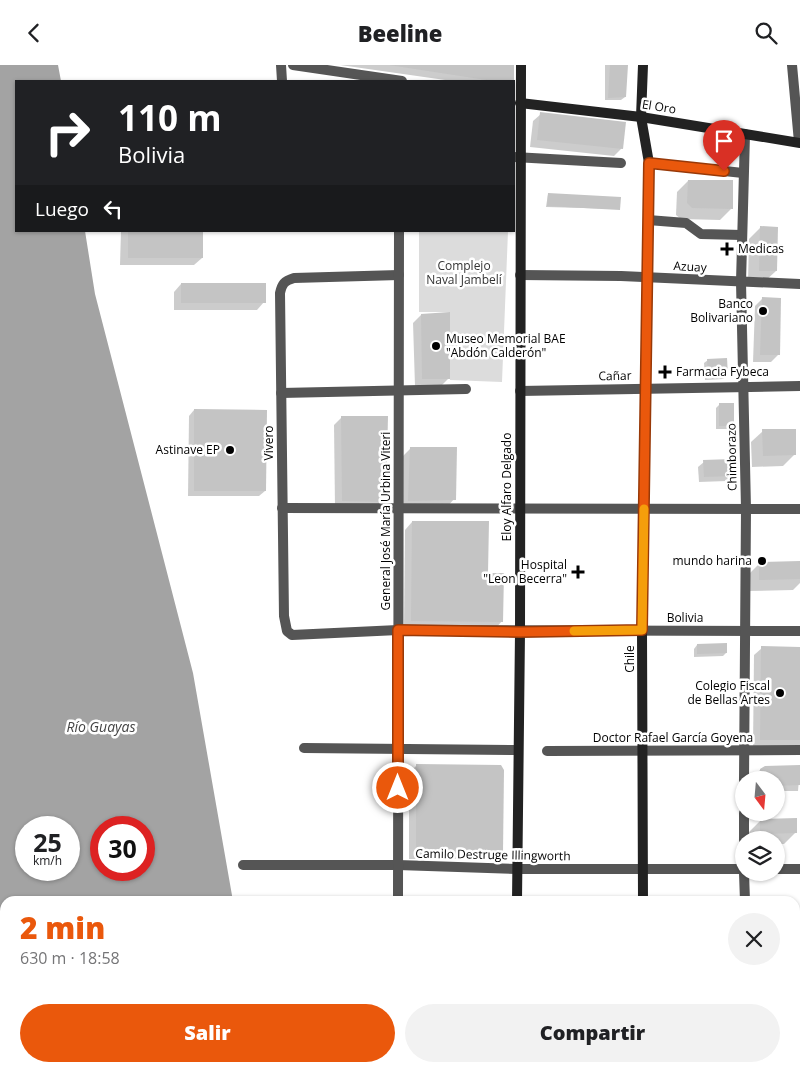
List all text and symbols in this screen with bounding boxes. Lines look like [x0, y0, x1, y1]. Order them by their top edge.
text: Beeline [358, 18, 442, 48]
icon: back [20, 19, 48, 47]
icon: search [752, 19, 780, 47]
text: 110 m [118, 94, 222, 141]
street label: El Oro [641, 95, 677, 118]
icon: right [35, 100, 100, 165]
pin [703, 120, 745, 171]
icon: arrive [710, 127, 738, 155]
text: Bolivia [118, 139, 185, 169]
icon: left [99, 195, 127, 223]
text: Luego [35, 196, 89, 222]
place label: Medicas [738, 240, 784, 257]
marker: Medicas [720, 242, 734, 256]
park label: Complejo Naval Jambelí [426, 257, 503, 288]
street label: Azuay [673, 257, 708, 276]
place label: Banco Bolivariano [690, 295, 753, 326]
marker: Banco Bolivariano [757, 305, 769, 317]
place label: Museo Memorial BAE "Abdón Calderón" [446, 330, 566, 361]
marker: Museo Memorial BAE "Abdón Calderón" [430, 340, 442, 352]
place label: Farmacia Fybeca [676, 363, 769, 380]
marker: Farmacia Fybeca [658, 365, 672, 379]
street label: Cañar [598, 367, 632, 384]
street label: Chimborazo [722, 423, 741, 491]
street label: Vivero [260, 425, 277, 461]
street label: General José María Urbina Viteri [377, 432, 394, 610]
street label: Eloy Alfaro Delgado [498, 433, 515, 541]
place label: Astinave EP [156, 441, 220, 458]
marker: Astinave EP [224, 444, 236, 456]
place label: mundo harina [673, 552, 752, 569]
marker: mundo harina [756, 555, 768, 567]
place label: Hospital "Leon Becerra" [483, 556, 567, 587]
marker: Hospital "Leon Becerra" [571, 565, 585, 579]
street label: Bolivia [667, 609, 703, 626]
street label: Chile [621, 645, 638, 673]
place label: Colegio Fiscal de Bellas Artes [688, 677, 770, 708]
marker: Colegio Fiscal de Bellas Artes [774, 687, 786, 699]
water label: Río Guayas [67, 717, 135, 736]
street label: Doctor Rafael García Goyena [593, 729, 753, 746]
position arrow [371, 761, 423, 813]
north arrow [735, 771, 785, 821]
map controls [735, 771, 785, 881]
speed limit sign: 30 [90, 816, 155, 881]
text: 25 [33, 825, 62, 859]
button: layers [735, 831, 785, 881]
street label: Camilo Destruge Illingworth [415, 845, 571, 864]
text: km/h [33, 852, 62, 869]
text: 2 min [20, 907, 105, 948]
button: close [728, 913, 780, 965]
text: 630 m · 18:58 [20, 947, 120, 969]
button: Salir [20, 1004, 395, 1062]
button: Compartir [405, 1004, 780, 1062]

